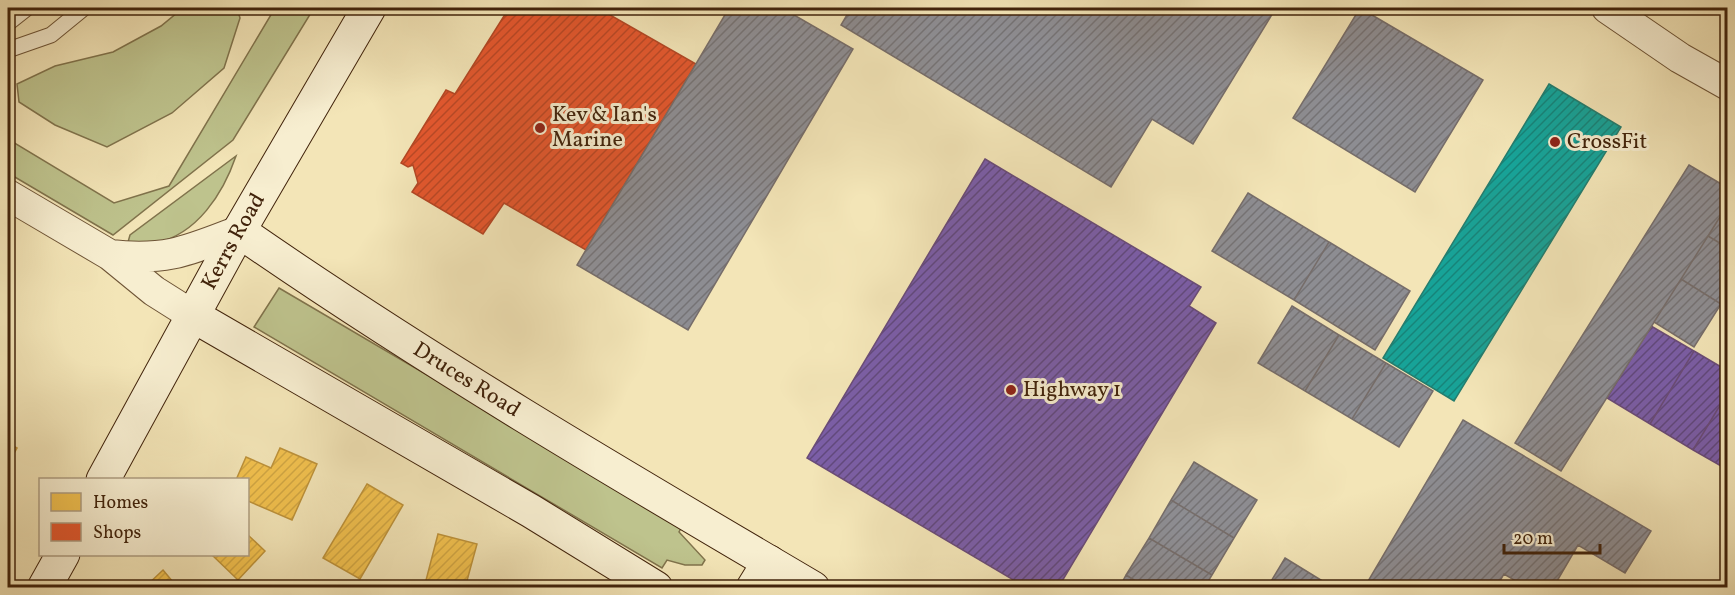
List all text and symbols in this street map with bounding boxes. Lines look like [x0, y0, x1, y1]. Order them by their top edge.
place label: Kev & Ian's Marine [552, 100, 657, 156]
marker: Kev & Ian's Marine [533, 121, 547, 135]
place label: CrossFit [1567, 127, 1647, 158]
marker: CrossFit [1548, 135, 1562, 149]
street label: Kerrs Road [194, 187, 273, 295]
street label: Druces Road [407, 335, 526, 425]
place label: Highway 1 [1023, 375, 1121, 406]
marker: Highway 1 [1004, 383, 1018, 397]
legend [39, 478, 249, 556]
text: Homes [93, 491, 148, 516]
scale bar [1504, 517, 1600, 555]
text: Shops [93, 521, 141, 546]
text: 20 m [1513, 527, 1553, 552]

